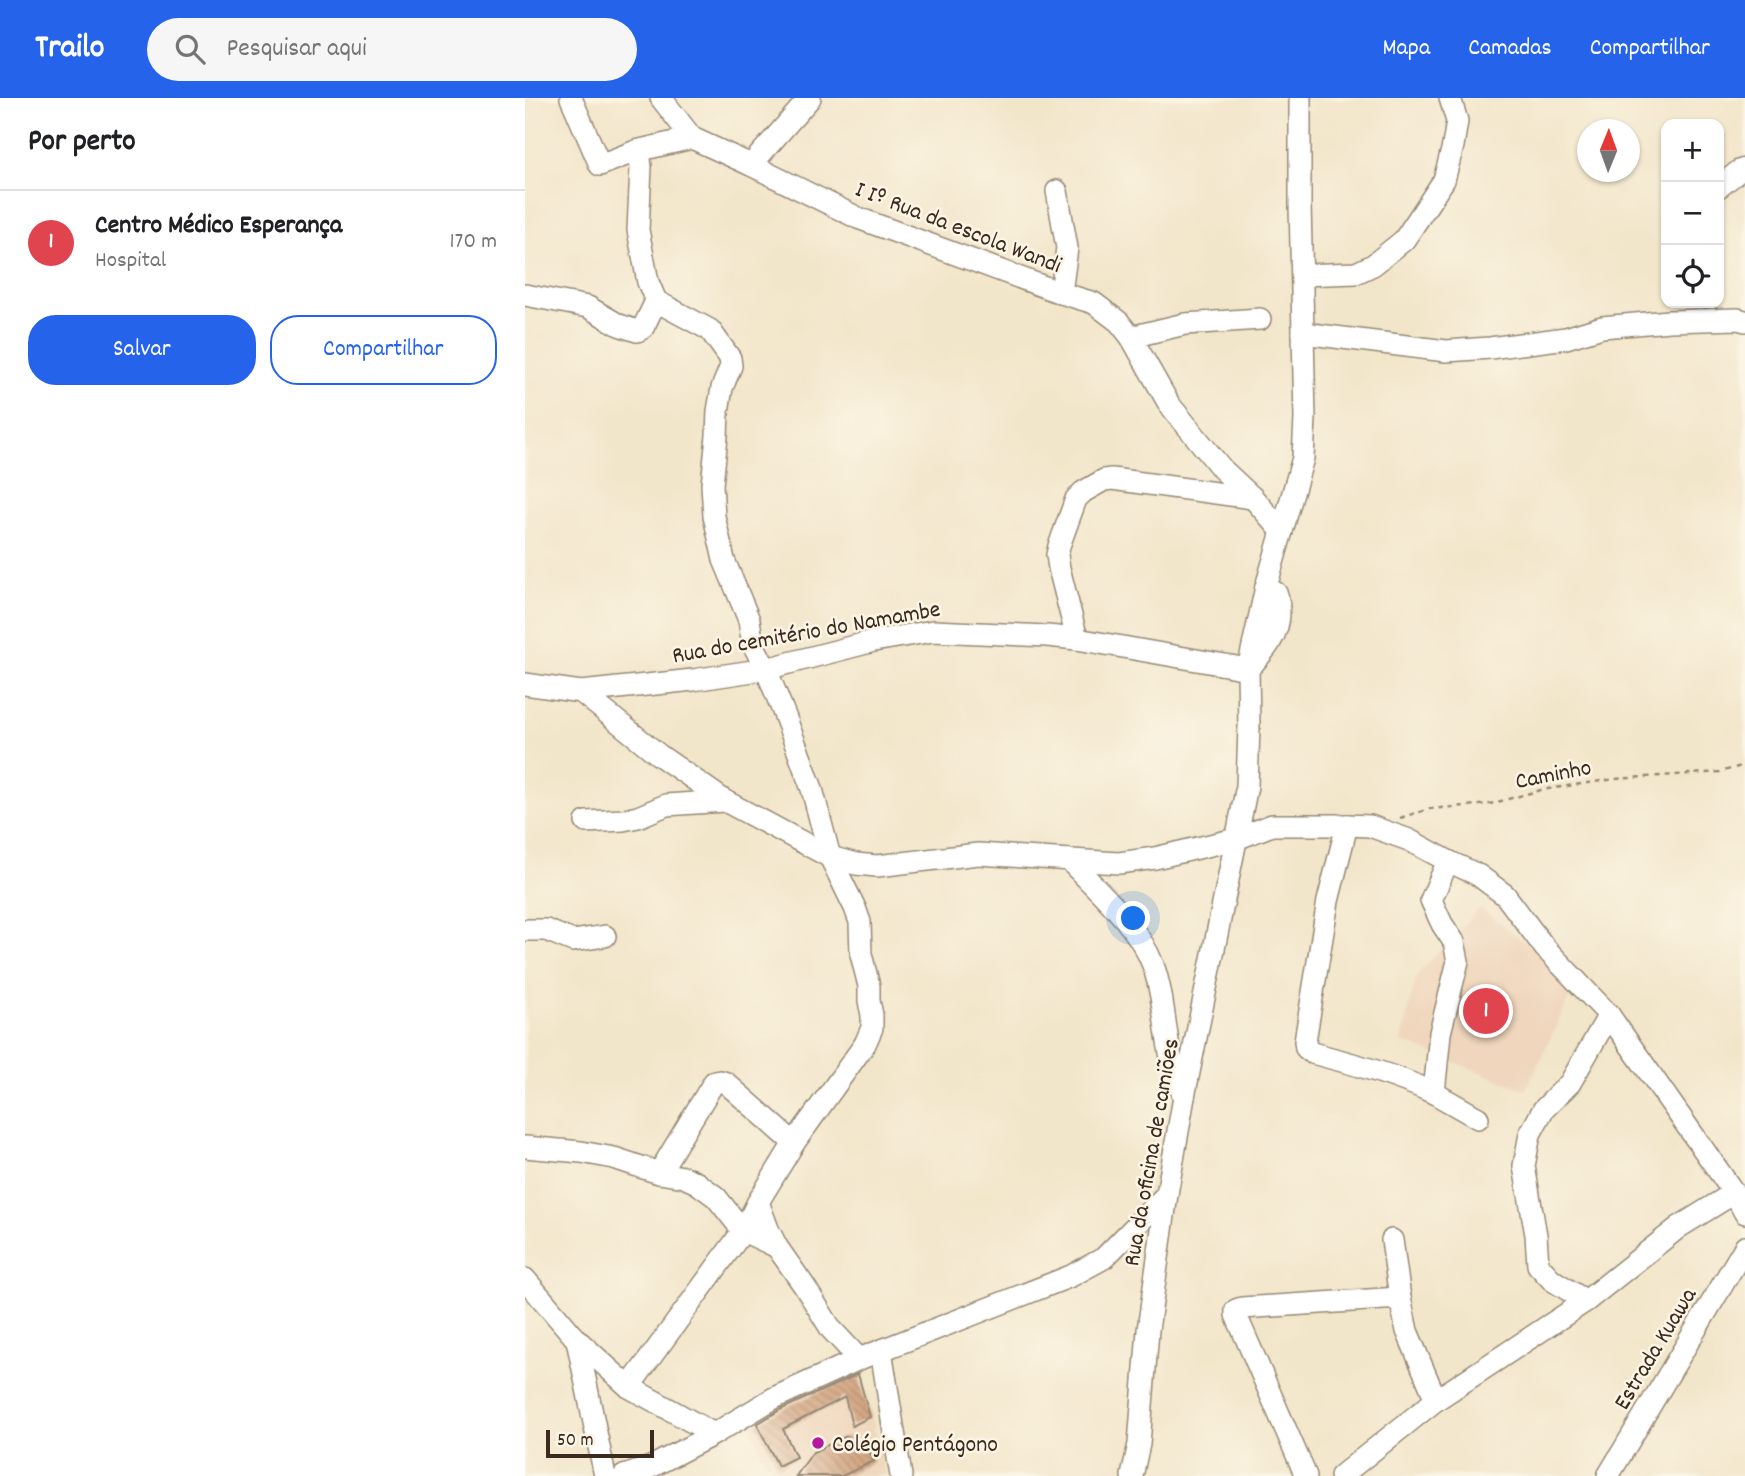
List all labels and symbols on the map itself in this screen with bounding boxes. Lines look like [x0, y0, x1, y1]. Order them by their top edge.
north arrow [1577, 119, 1640, 182]
street label: I Iº Rua da escola Wandi [850, 174, 1066, 284]
street label: Rua do cemitério do Namambe [670, 594, 943, 674]
street label: Caminho [1513, 752, 1594, 800]
your location [1116, 901, 1150, 935]
pin: 1 [1463, 985, 1509, 1037]
street label: Rua da oficina de camiões [1116, 1036, 1190, 1269]
street label: Estrada Kuawa [1607, 1281, 1707, 1417]
scale bar [546, 1427, 655, 1459]
place label: Colégio Pentágono [832, 1429, 998, 1463]
marker: Colégio Pentágono [810, 1435, 826, 1451]

